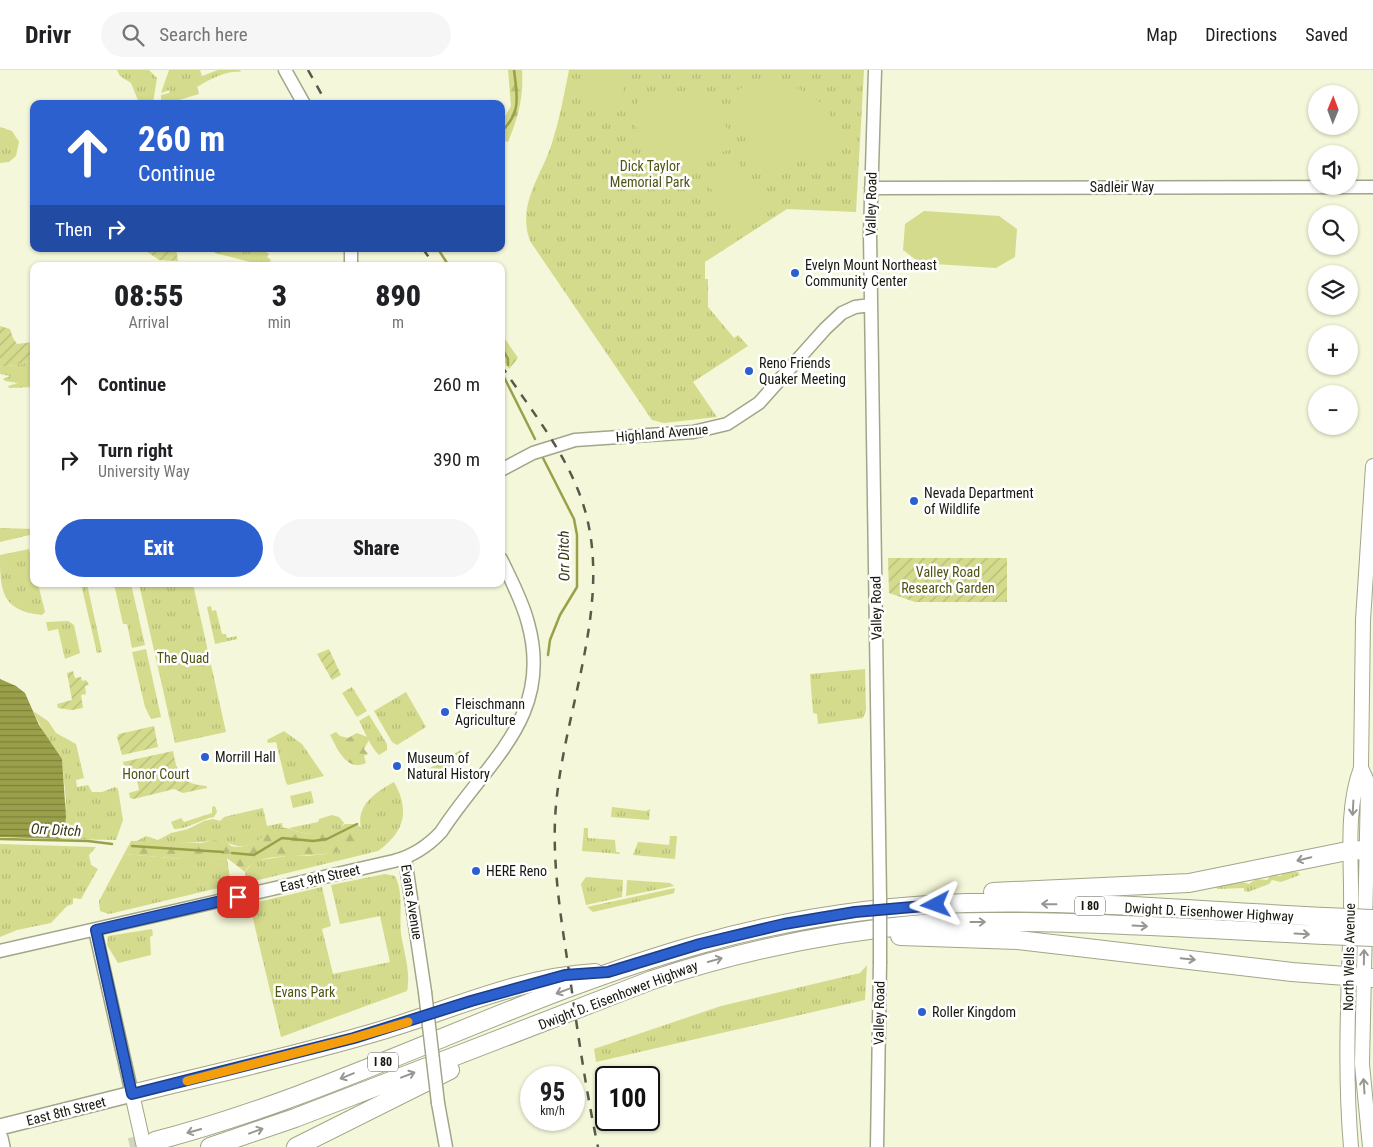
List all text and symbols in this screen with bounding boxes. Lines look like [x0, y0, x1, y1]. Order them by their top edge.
search box [101, 12, 451, 57]
text: Drivr [25, 21, 71, 49]
icon: search [119, 21, 147, 49]
text: Search here [159, 23, 248, 46]
text: Map [1146, 24, 1177, 45]
text: Directions [1205, 24, 1277, 45]
text: Saved [1305, 24, 1348, 45]
north arrow [1308, 85, 1358, 135]
map controls [1308, 85, 1358, 435]
text: 260 m [138, 119, 225, 160]
icon: ahead [55, 120, 120, 185]
button: sound [1308, 145, 1358, 195]
park label: Dick Taylor Memorial Park [610, 158, 691, 190]
text: Continue [138, 161, 215, 186]
street label: Valley Road [862, 172, 880, 236]
street label: Sadleir Way [1090, 179, 1154, 195]
button: search [1308, 205, 1358, 255]
icon: right [102, 215, 130, 243]
text: Then [55, 218, 92, 241]
place label: Evelyn Mount Northeast Community Center [805, 257, 937, 289]
button: layers [1308, 265, 1358, 315]
marker: Evelyn Mount Northeast Community Center [789, 267, 801, 279]
text: 08:55 [114, 278, 184, 313]
text: 3 [272, 278, 287, 313]
text: 890 [375, 278, 421, 313]
text: Arrival [128, 313, 169, 332]
text: min [268, 313, 291, 332]
text: m [392, 313, 404, 332]
button: + [1308, 325, 1358, 375]
place label: Reno Friends Quaker Meeting [759, 355, 846, 387]
marker: Reno Friends Quaker Meeting [743, 365, 755, 377]
icon: ahead [55, 371, 83, 399]
text: Continue [98, 373, 166, 396]
text: 260 m [433, 373, 480, 396]
button: − [1308, 385, 1358, 435]
street label: Highland Avenue [615, 421, 709, 445]
text: Turn right [98, 439, 173, 462]
icon: right [55, 446, 83, 474]
text: 390 m [433, 448, 480, 471]
text: University Way [98, 462, 190, 481]
place label: Nevada Department of Wildlife [924, 485, 1034, 517]
marker: Nevada Department of Wildlife [908, 495, 920, 507]
button: Exit [55, 519, 263, 577]
button: Share [273, 519, 480, 577]
water label: Orr Ditch [555, 530, 573, 582]
park label: Valley Road Research Garden [901, 564, 995, 596]
street label: Valley Road [867, 576, 885, 640]
park label: The Quad [157, 650, 209, 666]
place label: Fleischmann Agriculture [455, 696, 525, 728]
marker: Fleischmann Agriculture [439, 706, 451, 718]
place label: Morrill Hall [215, 749, 276, 765]
place label: Museum of Natural History [407, 750, 490, 782]
marker: Morrill Hall [199, 751, 211, 763]
marker: Museum of Natural History [391, 760, 403, 772]
park label: Honor Court [122, 766, 190, 782]
one-way arrow [1348, 800, 1358, 816]
water label: Orr Ditch [30, 820, 82, 840]
one-way arrow [1296, 855, 1312, 864]
street label: East 9th Street [279, 861, 361, 895]
street label: Evans Avenue [398, 863, 426, 941]
place label: HERE Reno [486, 863, 547, 879]
marker: HERE Reno [470, 865, 482, 877]
pin [217, 876, 259, 918]
position arrow [909, 878, 961, 930]
icon: arrive [224, 883, 252, 911]
road number: I 80 [1075, 896, 1105, 916]
one-way arrow [1041, 899, 1057, 909]
street label: Dwight D. Eisenhower Highway [1124, 900, 1294, 924]
street label: North Wells Avenue [1340, 903, 1358, 1011]
one-way arrow [969, 917, 985, 927]
one-way arrow [1132, 921, 1148, 931]
one-way arrow [1294, 929, 1310, 938]
one-way arrow [1359, 949, 1369, 966]
one-way arrow [1180, 954, 1196, 964]
one-way arrow [706, 955, 722, 964]
street label: Dwight D. Eisenhower Highway [536, 957, 700, 1033]
street label: Valley Road [870, 981, 888, 1045]
park label: Evans Park [275, 984, 336, 1000]
one-way arrow [556, 987, 571, 996]
place label: Roller Kingdom [932, 1004, 1016, 1020]
marker: Roller Kingdom [916, 1006, 928, 1018]
road number: I 80 [368, 1052, 398, 1072]
speed limit sign: 100 [595, 1066, 660, 1131]
one-way arrow [400, 1069, 415, 1079]
one-way arrow [339, 1073, 354, 1082]
text: 95 [540, 1078, 565, 1107]
one-way arrow [1359, 1078, 1368, 1094]
street label: East 8th Street [25, 1093, 107, 1129]
text: km/h [540, 1104, 565, 1118]
one-way arrow [248, 1126, 263, 1135]
one-way arrow [186, 1127, 202, 1137]

